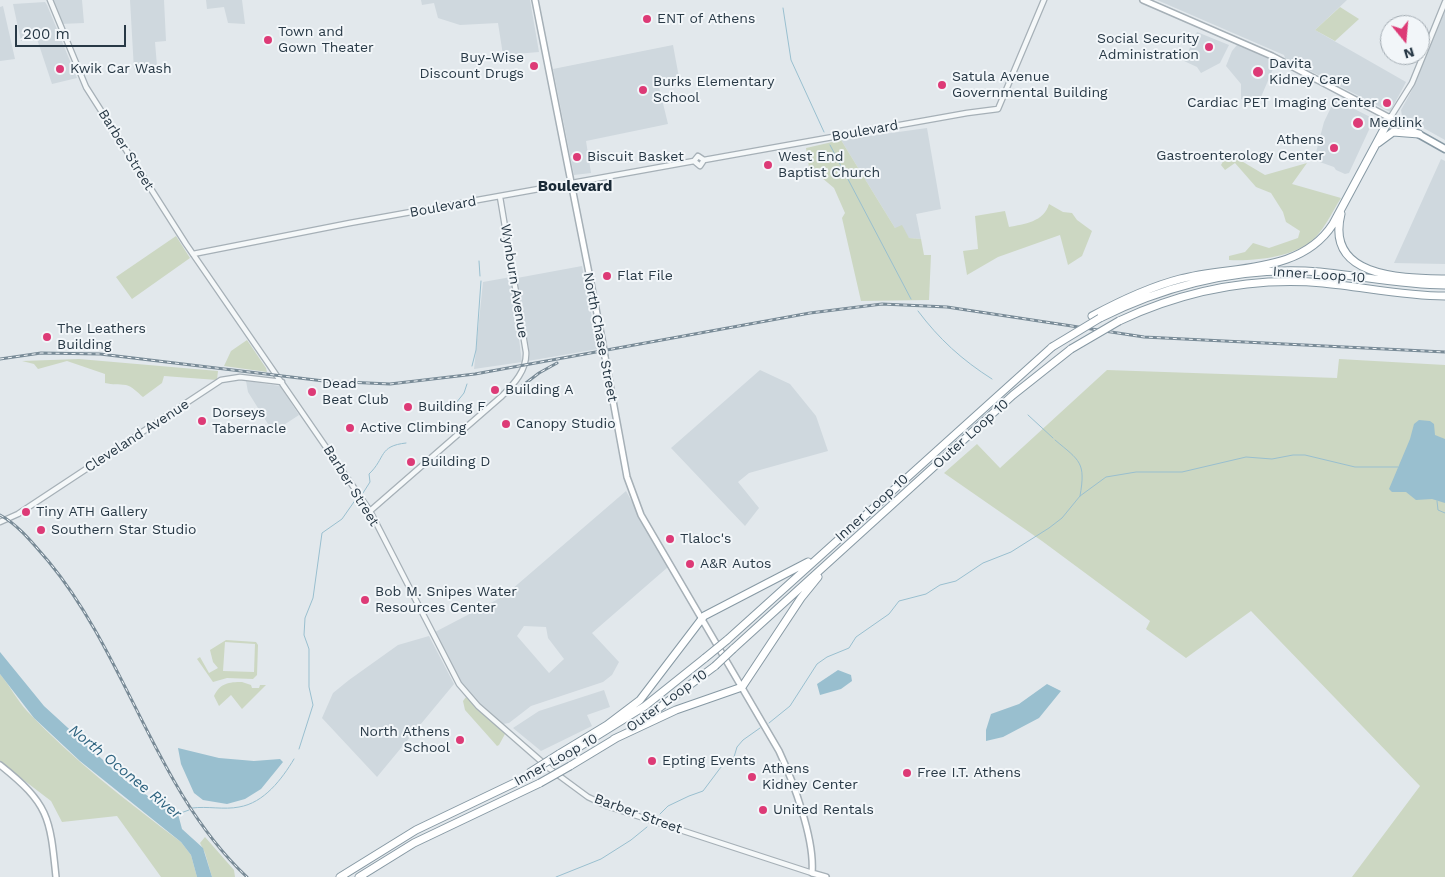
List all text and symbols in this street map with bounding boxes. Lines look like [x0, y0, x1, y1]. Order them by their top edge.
place label: ENT of Athens [657, 11, 755, 27]
marker: ENT of Athens [641, 13, 653, 25]
scale bar [18, 15, 129, 47]
north arrow [1380, 15, 1430, 65]
place label: Town and Gown Theater [278, 24, 374, 56]
text: 200 m [23, 25, 70, 43]
place label: Social Security Administration [1097, 31, 1199, 64]
marker: Town and Gown Theater [262, 34, 274, 46]
marker: Social Security Administration [1203, 41, 1215, 53]
text: N [1402, 44, 1416, 63]
place label: Buy-Wise Discount Drugs [420, 50, 524, 82]
place label: Davita Kidney Care [1269, 56, 1350, 88]
marker: Buy-Wise Discount Drugs [528, 60, 540, 72]
place label: Kwik Car Wash [70, 61, 172, 77]
marker: Kwik Car Wash [54, 63, 66, 75]
marker: Davita Kidney Care [1251, 65, 1265, 79]
place label: Satula Avenue Governmental Building [952, 69, 1108, 102]
place label: Burks Elementary School [653, 74, 774, 106]
marker: Satula Avenue Governmental Building [936, 79, 948, 91]
marker: Burks Elementary School [637, 84, 649, 96]
place label: Cardiac PET Imaging Center [1187, 95, 1377, 111]
marker: Cardiac PET Imaging Center [1381, 97, 1393, 109]
street label: Barber Street [94, 106, 158, 194]
place label: Medlink [1369, 115, 1422, 131]
marker: Medlink [1351, 116, 1365, 130]
street label: Boulevard [830, 117, 900, 145]
place label: Athens Gastroenterology Center [1156, 132, 1324, 164]
marker: Athens Gastroenterology Center [1328, 142, 1340, 154]
place label: Biscuit Basket [587, 149, 684, 165]
place label: West End Baptist Church [778, 149, 880, 182]
marker: Biscuit Basket [571, 151, 583, 163]
marker: West End Baptist Church [762, 159, 774, 171]
district label: Boulevard [538, 178, 612, 196]
street label: Boulevard [408, 193, 478, 221]
street label: Wynburn Avenue [497, 223, 531, 339]
street label: Inner Loop 10 [1272, 263, 1366, 287]
place label: Flat File [617, 268, 673, 284]
marker: Flat File [601, 270, 613, 282]
street label: North Chase Street [579, 271, 621, 403]
place label: The Leathers Building [57, 321, 146, 354]
marker: The Leathers Building [41, 331, 53, 343]
place label: Dead Beat Club [322, 376, 389, 408]
place label: Building A [505, 382, 573, 398]
marker: Building A [489, 384, 501, 396]
marker: Dead Beat Club [306, 386, 318, 398]
street label: Cleveland Avenue [82, 396, 192, 476]
street label: Outer Loop 10 [930, 396, 1012, 472]
place label: Building F [418, 399, 486, 415]
marker: Building F [402, 401, 414, 413]
place label: Dorseys Tabernacle [212, 405, 286, 438]
marker: Dorseys Tabernacle [196, 415, 208, 427]
place label: Canopy Studio [516, 416, 616, 432]
marker: Canopy Studio [500, 418, 512, 430]
place label: Active Climbing [360, 420, 466, 436]
marker: Active Climbing [344, 422, 356, 434]
street label: Barber Street [319, 442, 383, 530]
place label: Building D [421, 454, 490, 470]
marker: Building D [405, 456, 417, 468]
street label: Inner Loop 10 [832, 471, 912, 545]
place label: Tiny ATH Gallery [36, 504, 148, 520]
marker: Tiny ATH Gallery [20, 506, 32, 518]
place label: Southern Star Studio [51, 522, 196, 538]
marker: Southern Star Studio [35, 524, 47, 536]
place label: Tlaloc's [680, 531, 731, 547]
marker: Tlaloc's [664, 533, 676, 545]
place label: A&R Autos [700, 556, 771, 572]
marker: A&R Autos [684, 558, 696, 570]
place label: Bob M. Snipes Water Resources Center [375, 584, 517, 616]
marker: Bob M. Snipes Water Resources Center [359, 594, 371, 606]
street label: Outer Loop 10 [623, 666, 711, 736]
water label: North Oconee River [65, 721, 185, 823]
place label: North Athens School [359, 724, 450, 756]
street label: Inner Loop 10 [511, 730, 601, 790]
marker: North Athens School [454, 734, 466, 746]
place label: Epting Events [662, 753, 756, 769]
marker: Epting Events [646, 755, 658, 767]
place label: Athens Kidney Center [762, 761, 858, 794]
place label: Free I.T. Athens [917, 765, 1021, 781]
marker: Free I.T. Athens [901, 767, 913, 779]
marker: Athens Kidney Center [746, 771, 758, 783]
street label: Barber Street [592, 790, 684, 838]
place label: United Rentals [773, 802, 874, 818]
marker: United Rentals [757, 804, 769, 816]

